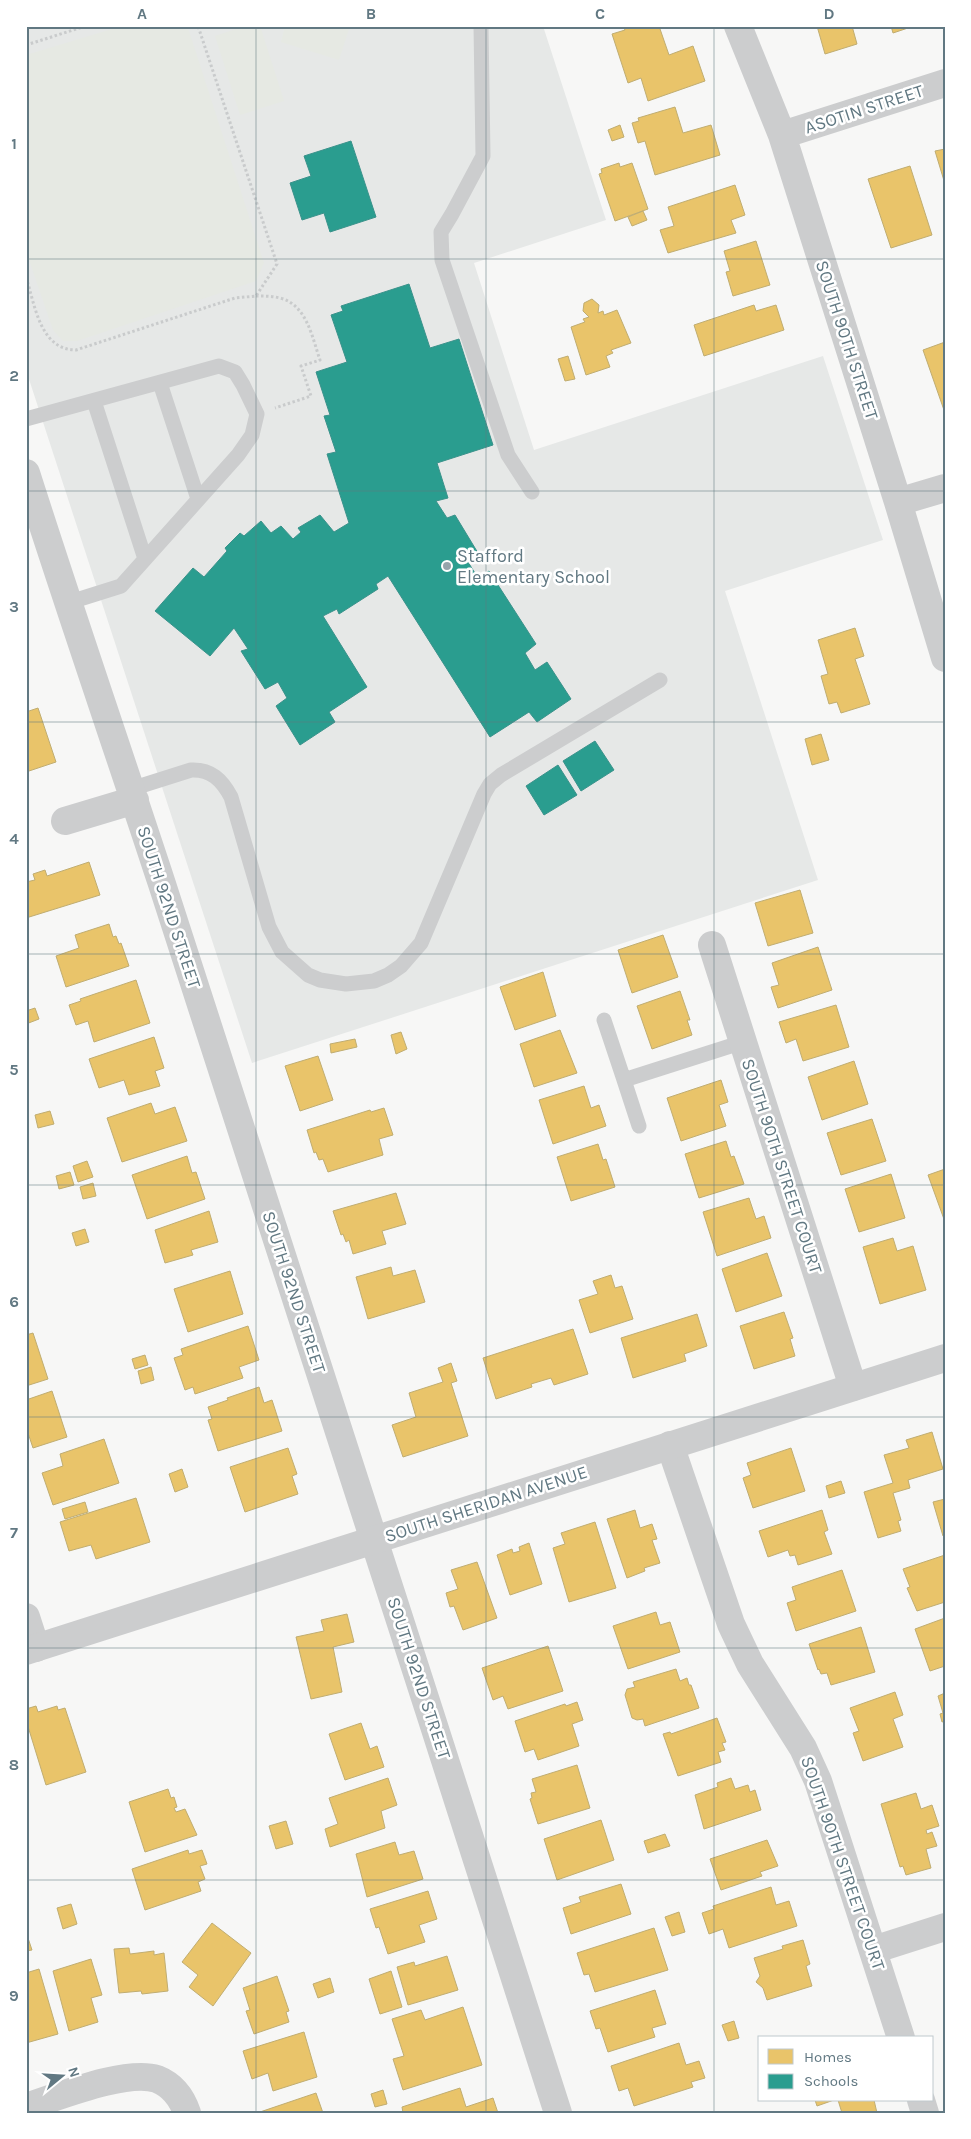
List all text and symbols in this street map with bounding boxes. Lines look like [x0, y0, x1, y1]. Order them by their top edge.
text: A [137, 4, 147, 23]
text: B [366, 4, 376, 23]
text: C [595, 4, 605, 23]
text: D [824, 4, 835, 23]
street label: ASOTIN STREET [802, 79, 926, 139]
text: 1 [11, 134, 17, 153]
street label: SOUTH 90TH STREET [811, 258, 883, 422]
text: 2 [9, 366, 19, 385]
place label: Stafford Elementary School [457, 545, 610, 588]
marker: Stafford Elementary School [441, 560, 453, 572]
text: 3 [9, 597, 19, 616]
street label: SOUTH 92ND STREET [132, 823, 206, 991]
text: 4 [9, 829, 19, 848]
street label: SOUTH 90TH STREET COURT [737, 1056, 827, 1276]
text: 5 [9, 1060, 19, 1079]
street label: SOUTH 92ND STREET [257, 1208, 331, 1376]
text: 6 [9, 1292, 19, 1311]
street label: SOUTH SHERIDAN AVENUE [382, 1461, 590, 1547]
text: 7 [10, 1523, 18, 1542]
street label: SOUTH 92ND STREET [382, 1594, 456, 1762]
street label: SOUTH 90TH STREET COURT [796, 1753, 890, 1973]
text: 8 [9, 1755, 19, 1774]
text: 9 [9, 1986, 19, 2005]
legend [758, 2036, 934, 2102]
text: Homes [804, 2048, 852, 2066]
north arrow [38, 2052, 88, 2102]
text: N [64, 2065, 84, 2080]
text: Schools [804, 2072, 858, 2090]

